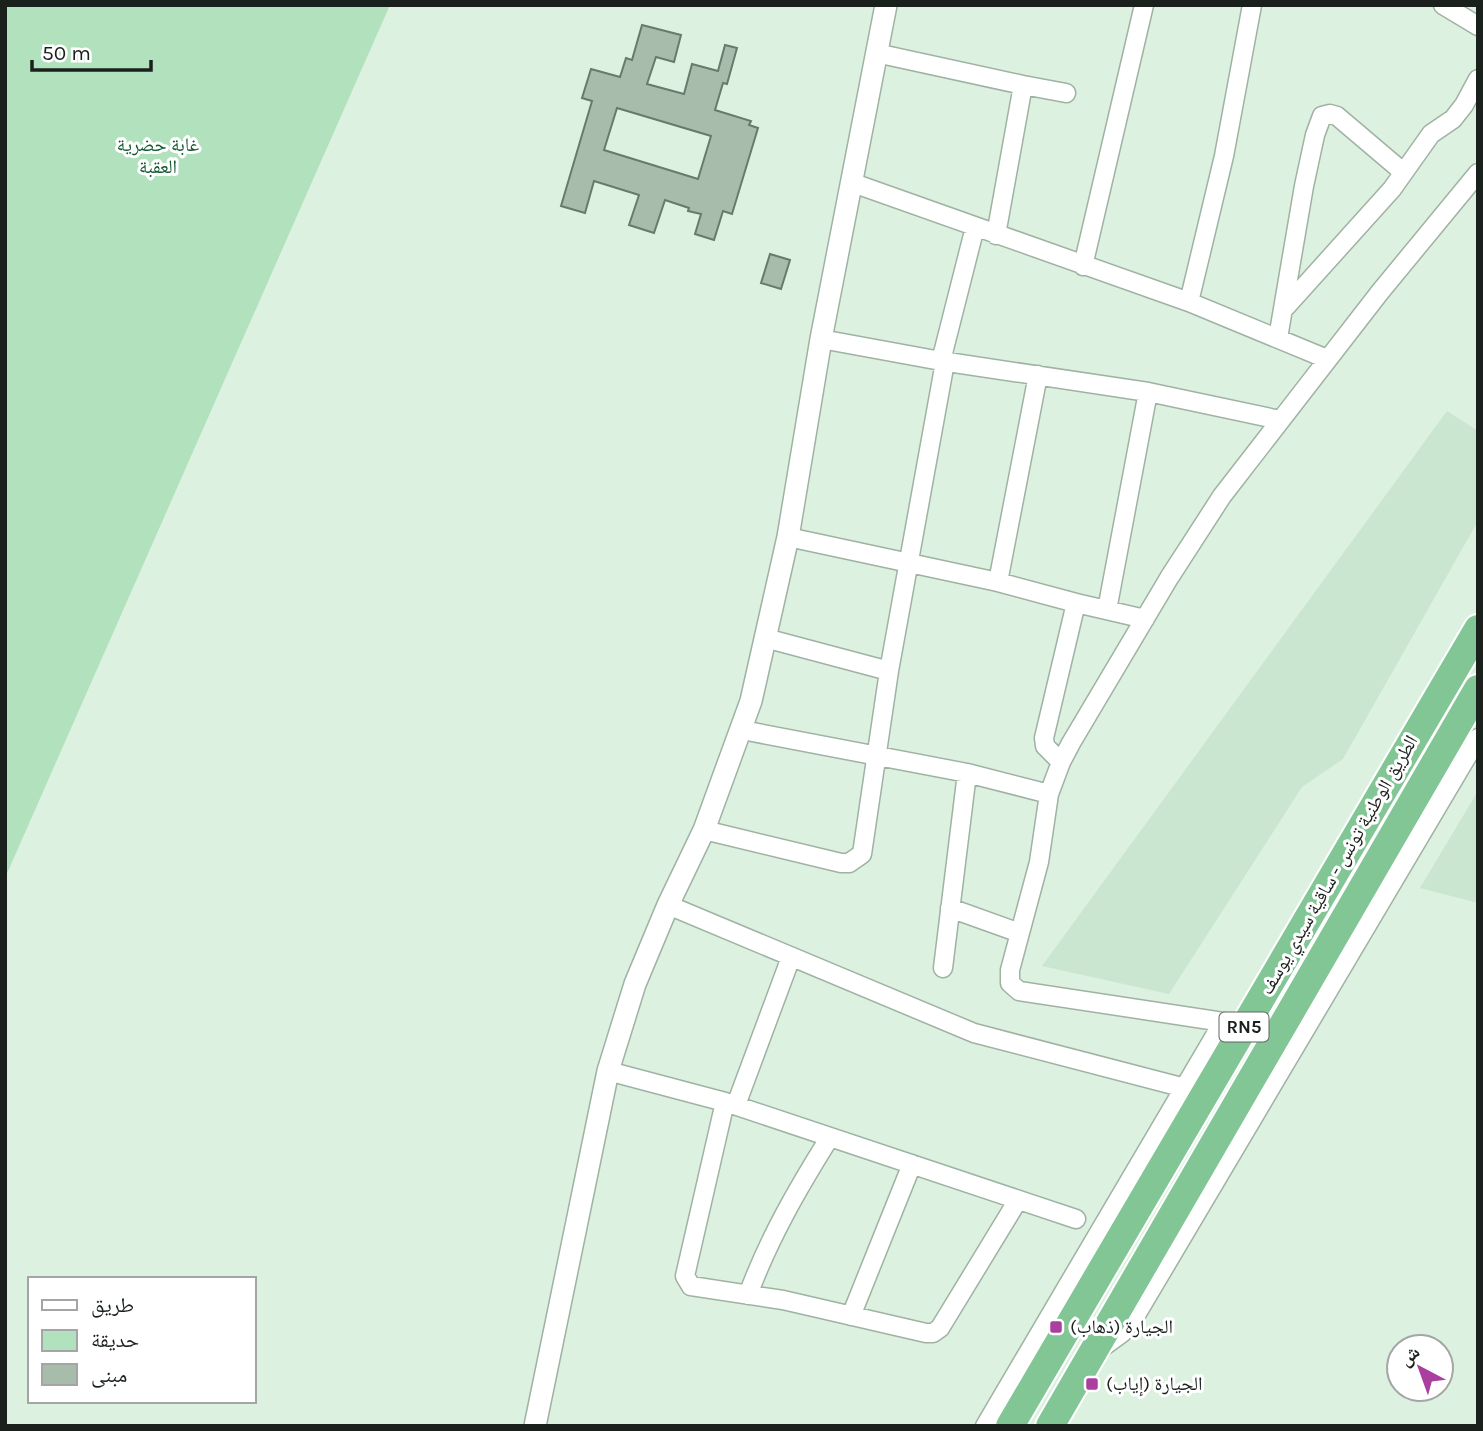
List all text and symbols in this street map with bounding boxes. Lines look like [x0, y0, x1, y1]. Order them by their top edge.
scale bar [32, 28, 150, 72]
text: 50 m [42, 41, 91, 65]
park label: غابة حضرية العقبة [117, 134, 200, 178]
street label: الطريق الوطنية تونس - ساقية سيدي يوسف [1256, 731, 1426, 1000]
road number: RN5 [1220, 1012, 1268, 1042]
legend [28, 1277, 256, 1403]
text: طريق [91, 1293, 134, 1318]
place label: الجيارة (ذهاب) [1070, 1316, 1173, 1338]
marker: الجيارة (ذهاب) [1048, 1319, 1064, 1335]
text: حديقة [91, 1328, 139, 1352]
north arrow [1385, 1333, 1455, 1403]
text: ش [1395, 1341, 1424, 1371]
text: مبنى [91, 1363, 127, 1388]
place label: الجيارة (إياب) [1106, 1373, 1202, 1397]
marker: الجيارة (إياب) [1084, 1376, 1100, 1392]

